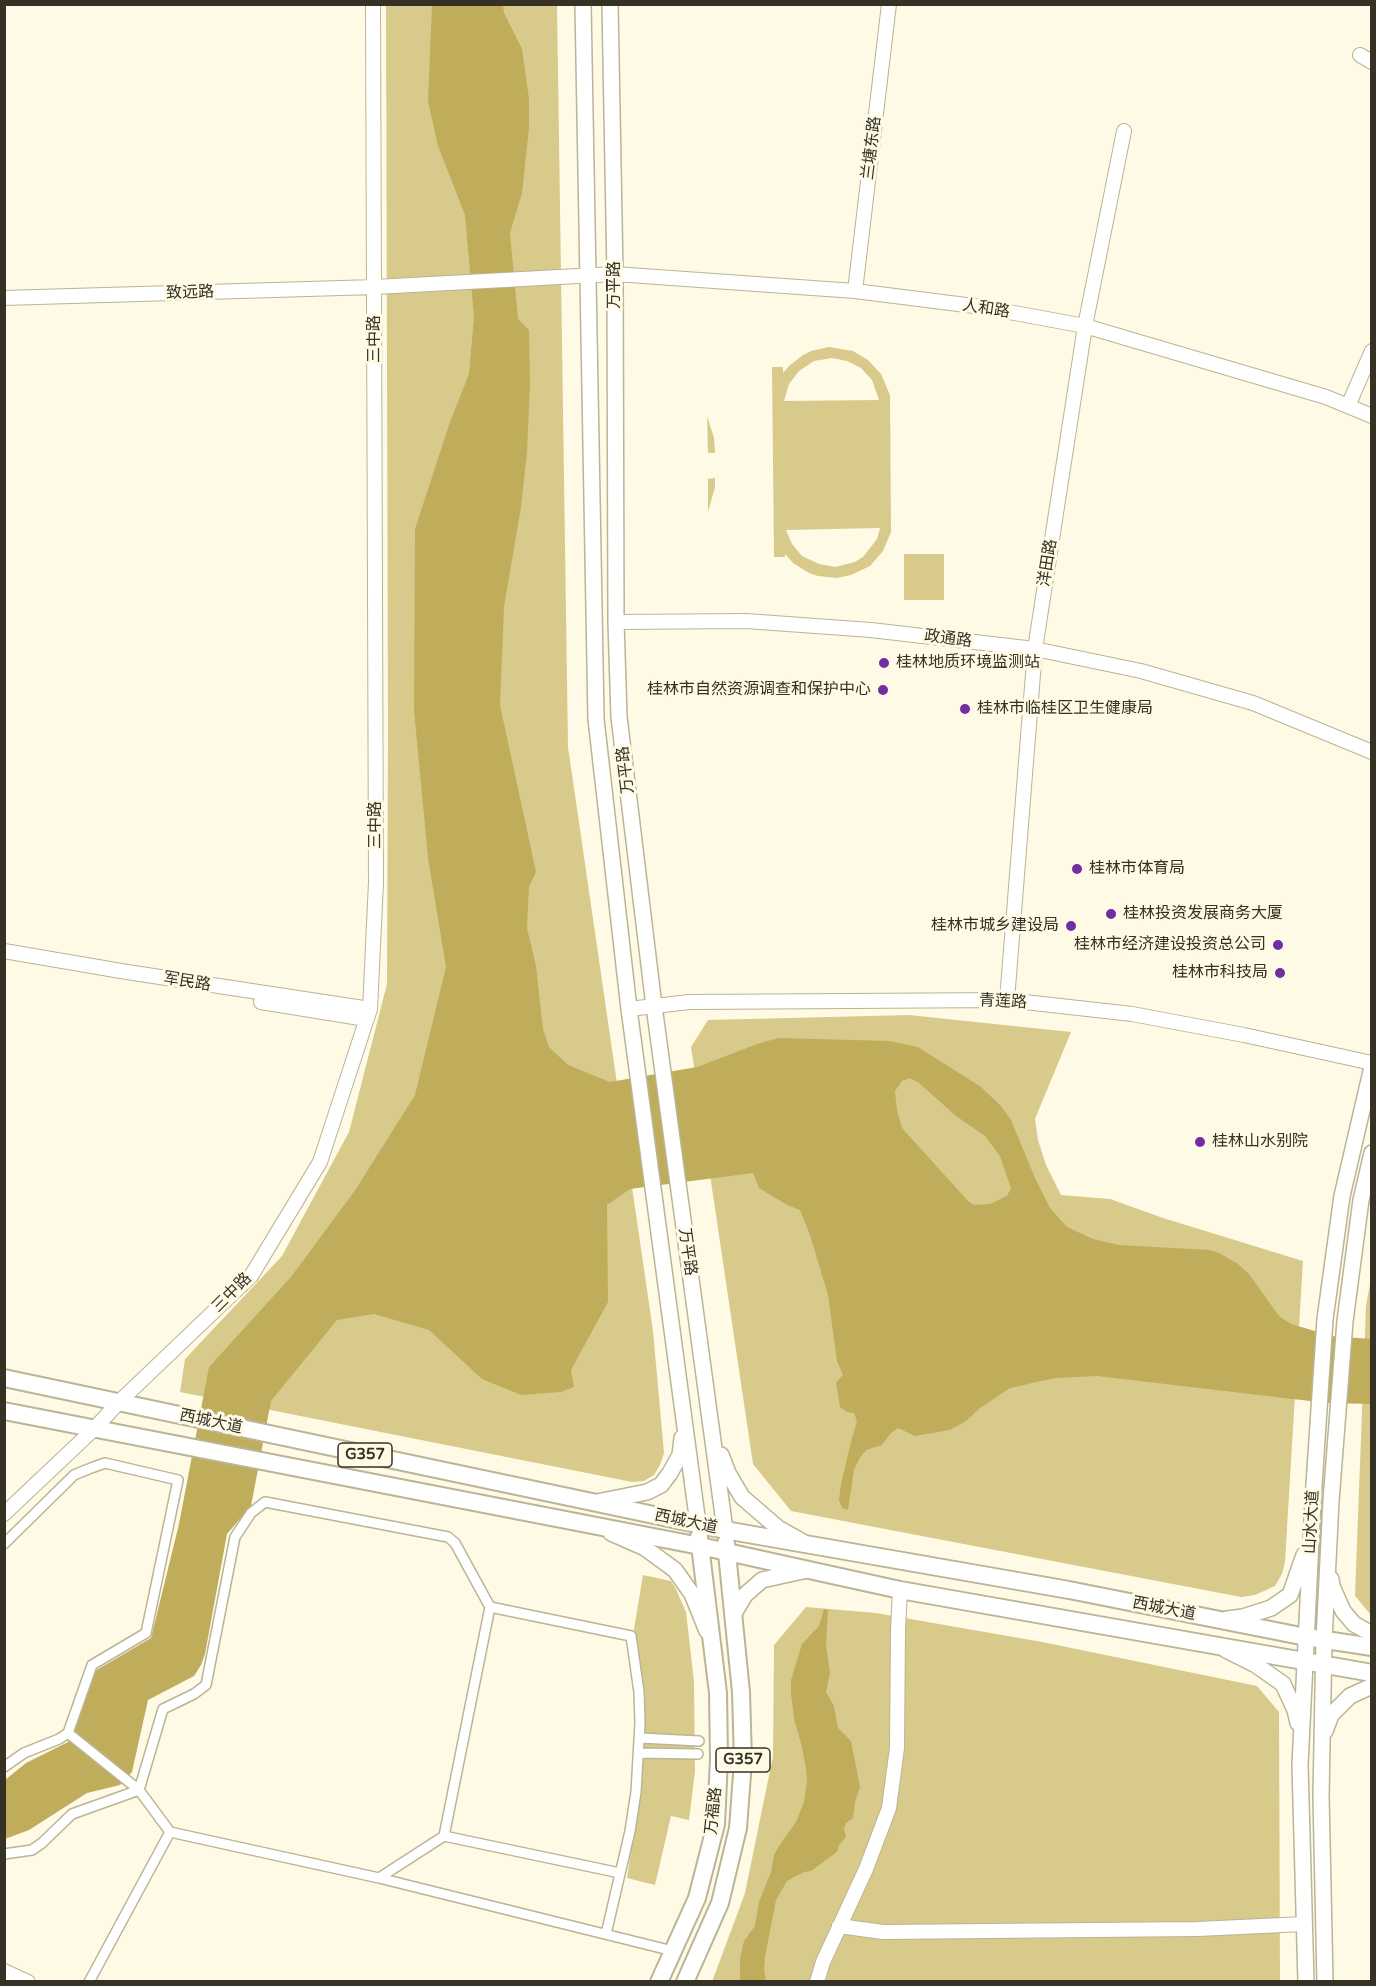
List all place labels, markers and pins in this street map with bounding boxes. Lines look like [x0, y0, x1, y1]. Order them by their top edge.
place label: 桂林地质环境监测站 [896, 653, 1040, 673]
marker: 桂林地质环境监测站 [877, 656, 891, 670]
place label: 桂林市自然资源调查和保护中心 [647, 680, 871, 700]
marker: 桂林市自然资源调查和保护中心 [876, 683, 890, 697]
place label: 桂林市临桂区卫生健康局 [977, 699, 1153, 719]
marker: 桂林市临桂区卫生健康局 [958, 702, 972, 716]
place label: 桂林市体育局 [1089, 859, 1185, 879]
marker: 桂林市体育局 [1070, 862, 1084, 876]
place label: 桂林投资发展商务大厦 [1123, 904, 1283, 924]
marker: 桂林投资发展商务大厦 [1104, 907, 1118, 921]
place label: 桂林市城乡建设局 [931, 916, 1059, 936]
marker: 桂林市城乡建设局 [1064, 919, 1078, 933]
place label: 桂林市经济建设投资总公司 [1074, 935, 1266, 955]
marker: 桂林市经济建设投资总公司 [1271, 938, 1285, 952]
place label: 桂林市科技局 [1172, 963, 1268, 983]
marker: 桂林市科技局 [1273, 966, 1287, 980]
place label: 桂林山水别院 [1212, 1132, 1308, 1152]
marker: 桂林山水别院 [1193, 1135, 1207, 1149]

